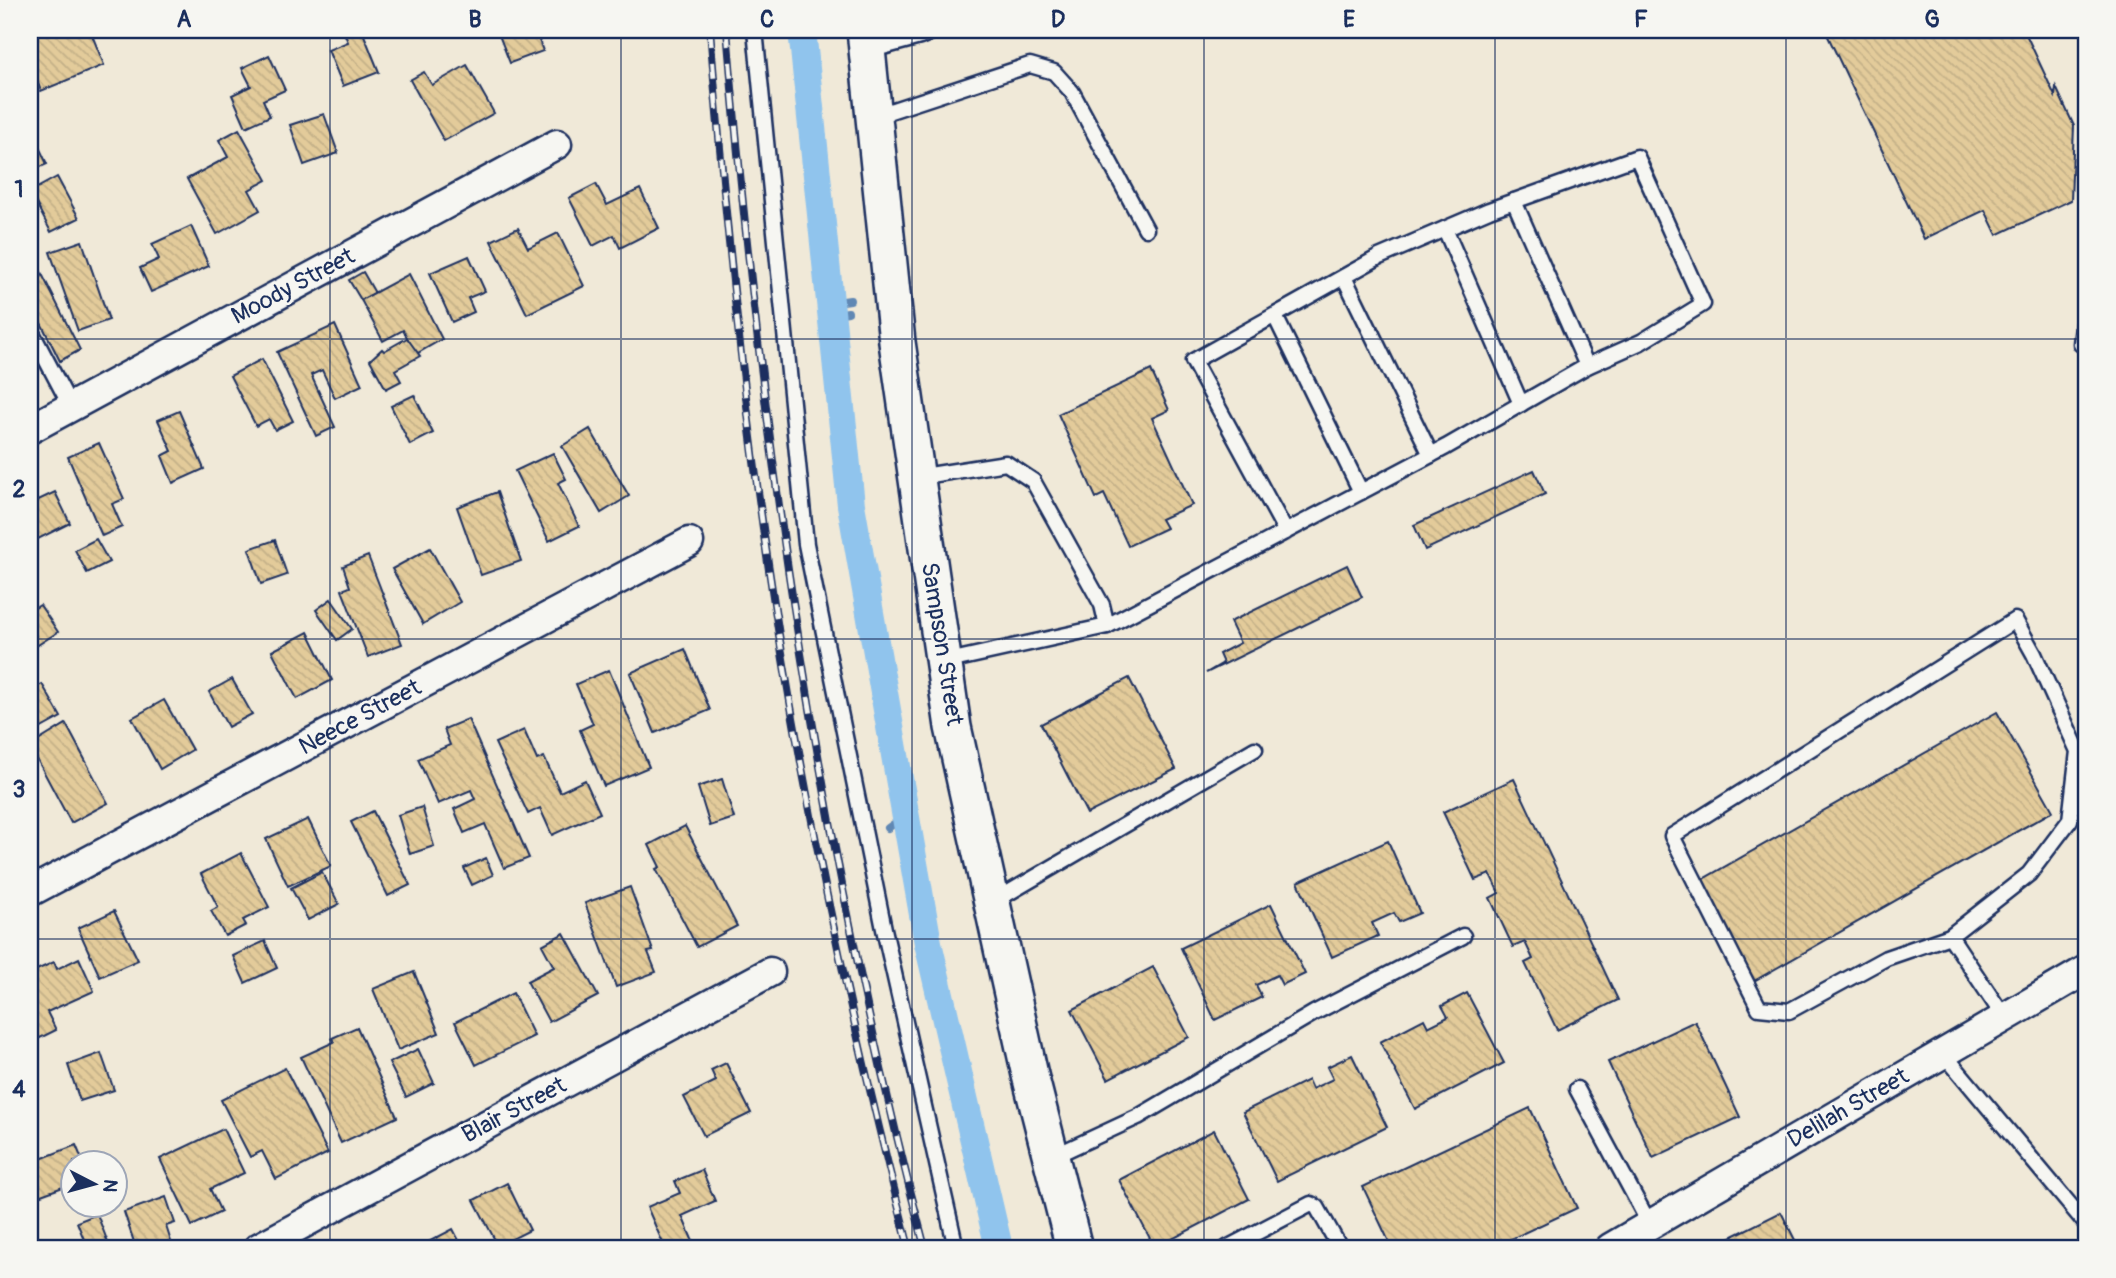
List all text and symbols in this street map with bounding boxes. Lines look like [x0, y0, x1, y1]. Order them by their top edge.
text: A [177, 5, 192, 34]
text: B [468, 5, 482, 34]
text: C [760, 5, 774, 34]
text: D [1051, 5, 1065, 34]
text: E [1343, 5, 1355, 34]
text: F [1634, 5, 1648, 34]
text: G [1924, 5, 1940, 34]
text: 1 [15, 175, 24, 204]
street label: Moody Street [226, 241, 360, 331]
text: 2 [13, 475, 26, 504]
street label: Sampson Street [915, 560, 969, 728]
street label: Neece Street [294, 673, 426, 761]
text: 3 [13, 775, 25, 804]
street label: Delilah Street [1782, 1061, 1914, 1154]
street label: Blair Street [457, 1070, 571, 1149]
text: 4 [12, 1075, 26, 1104]
north arrow [60, 1148, 130, 1218]
text: N [97, 1178, 123, 1193]

